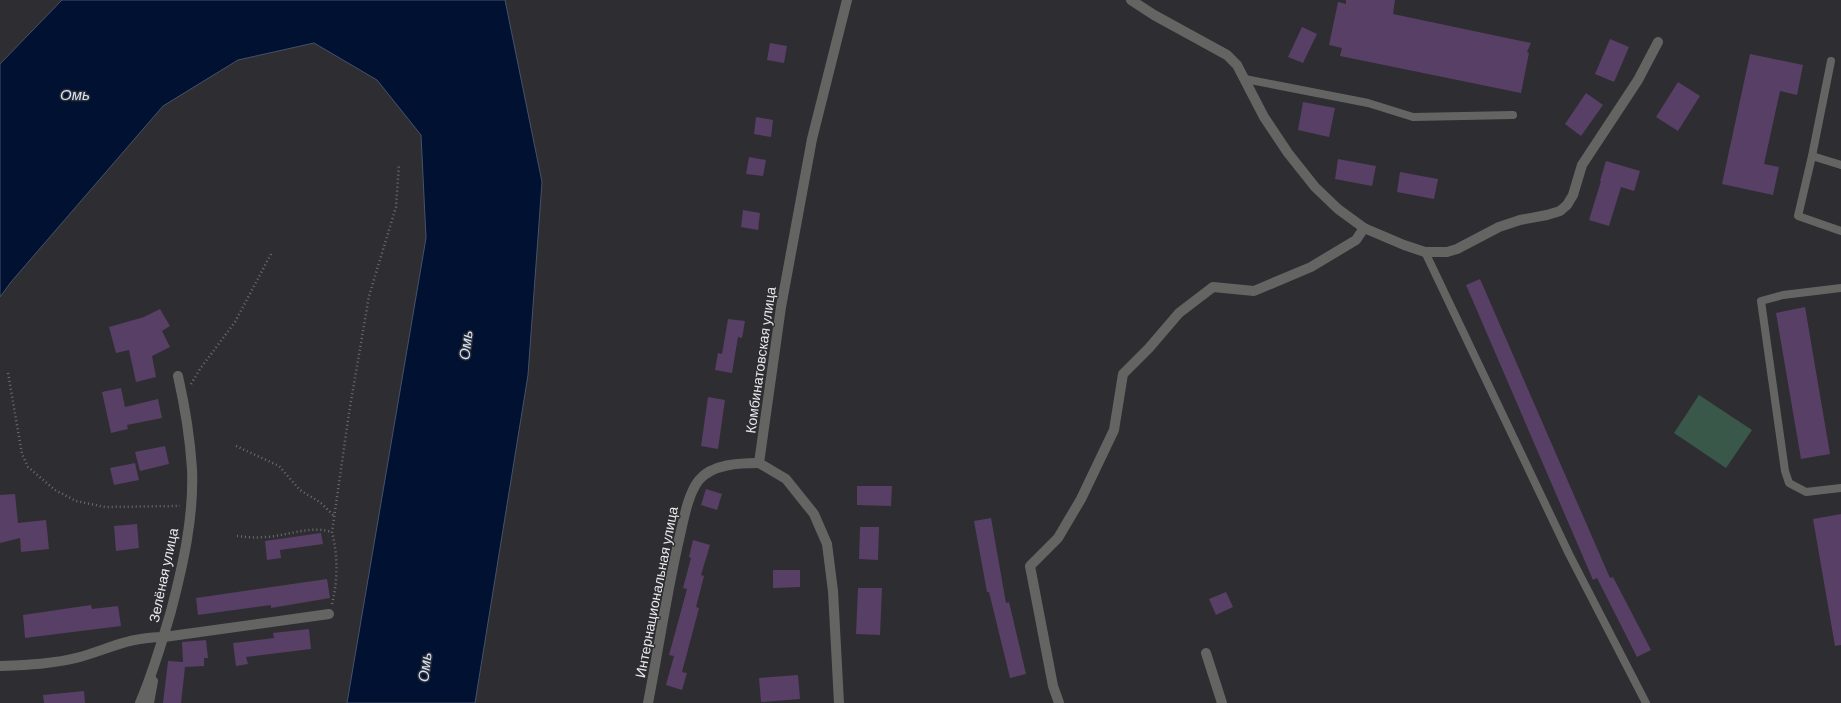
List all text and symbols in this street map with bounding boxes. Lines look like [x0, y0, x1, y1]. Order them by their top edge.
water label: Омь [60, 85, 90, 103]
street label: Комбинатовская улица [741, 285, 779, 434]
water label: Омь [454, 329, 476, 361]
street label: Интернациональная улица [631, 505, 681, 679]
street label: Зелёная улица [145, 526, 181, 624]
water label: Омь [413, 651, 435, 683]

